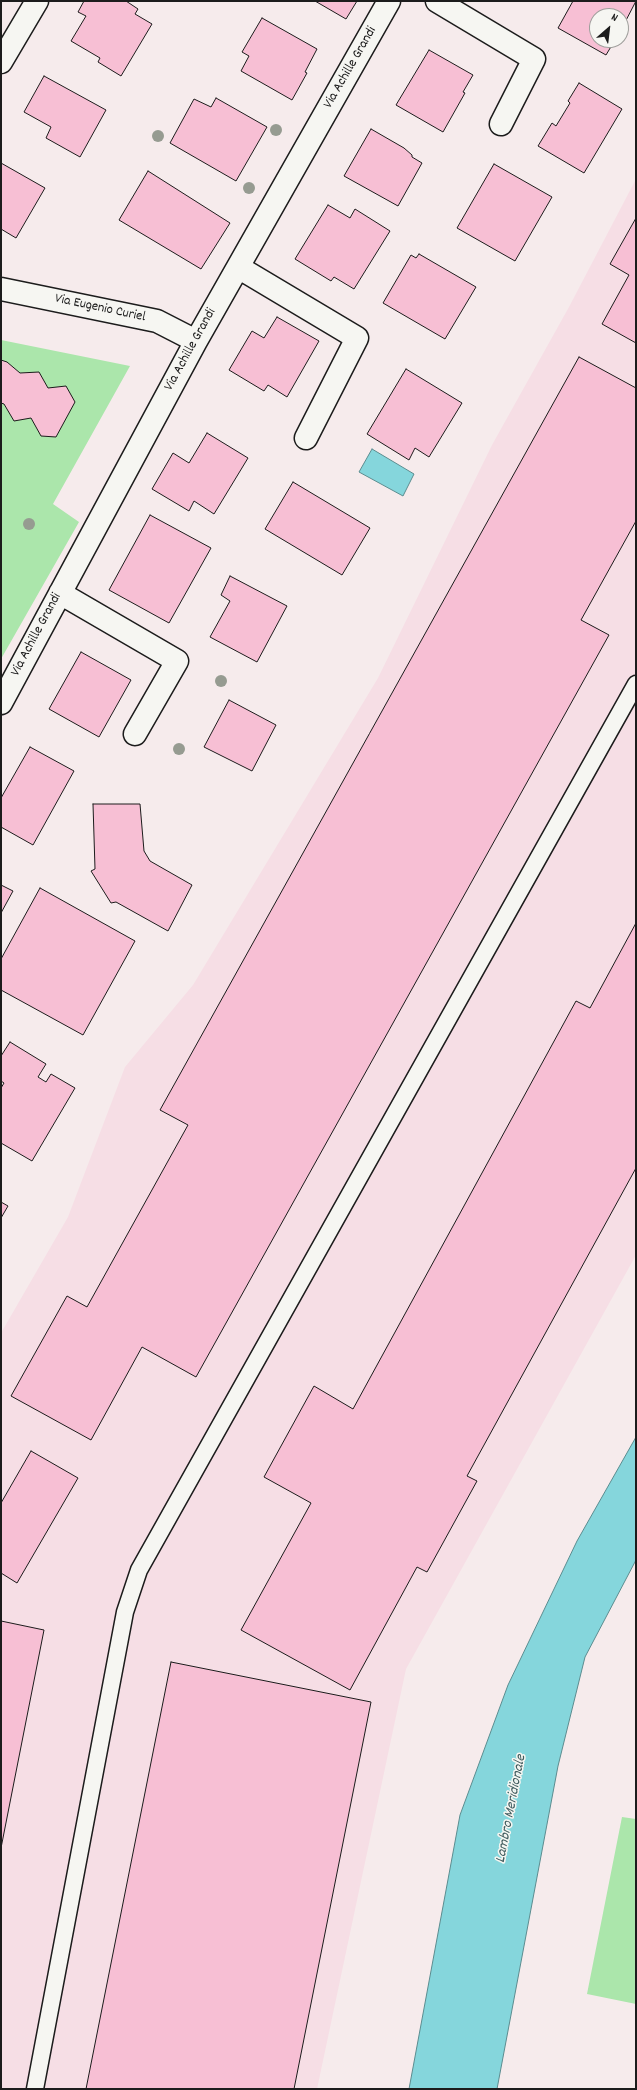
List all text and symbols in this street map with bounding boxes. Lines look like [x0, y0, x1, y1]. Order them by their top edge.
north arrow [589, 8, 629, 48]
text: N [608, 10, 620, 27]
street label: Via Achille Grandi [321, 24, 381, 112]
street label: Via Eugenio Curiel [53, 291, 147, 327]
street label: Via Achille Grandi [161, 306, 221, 394]
street label: Via Achille Grandi [8, 591, 66, 679]
water label: Lambro Meridionale [493, 1753, 531, 1865]

